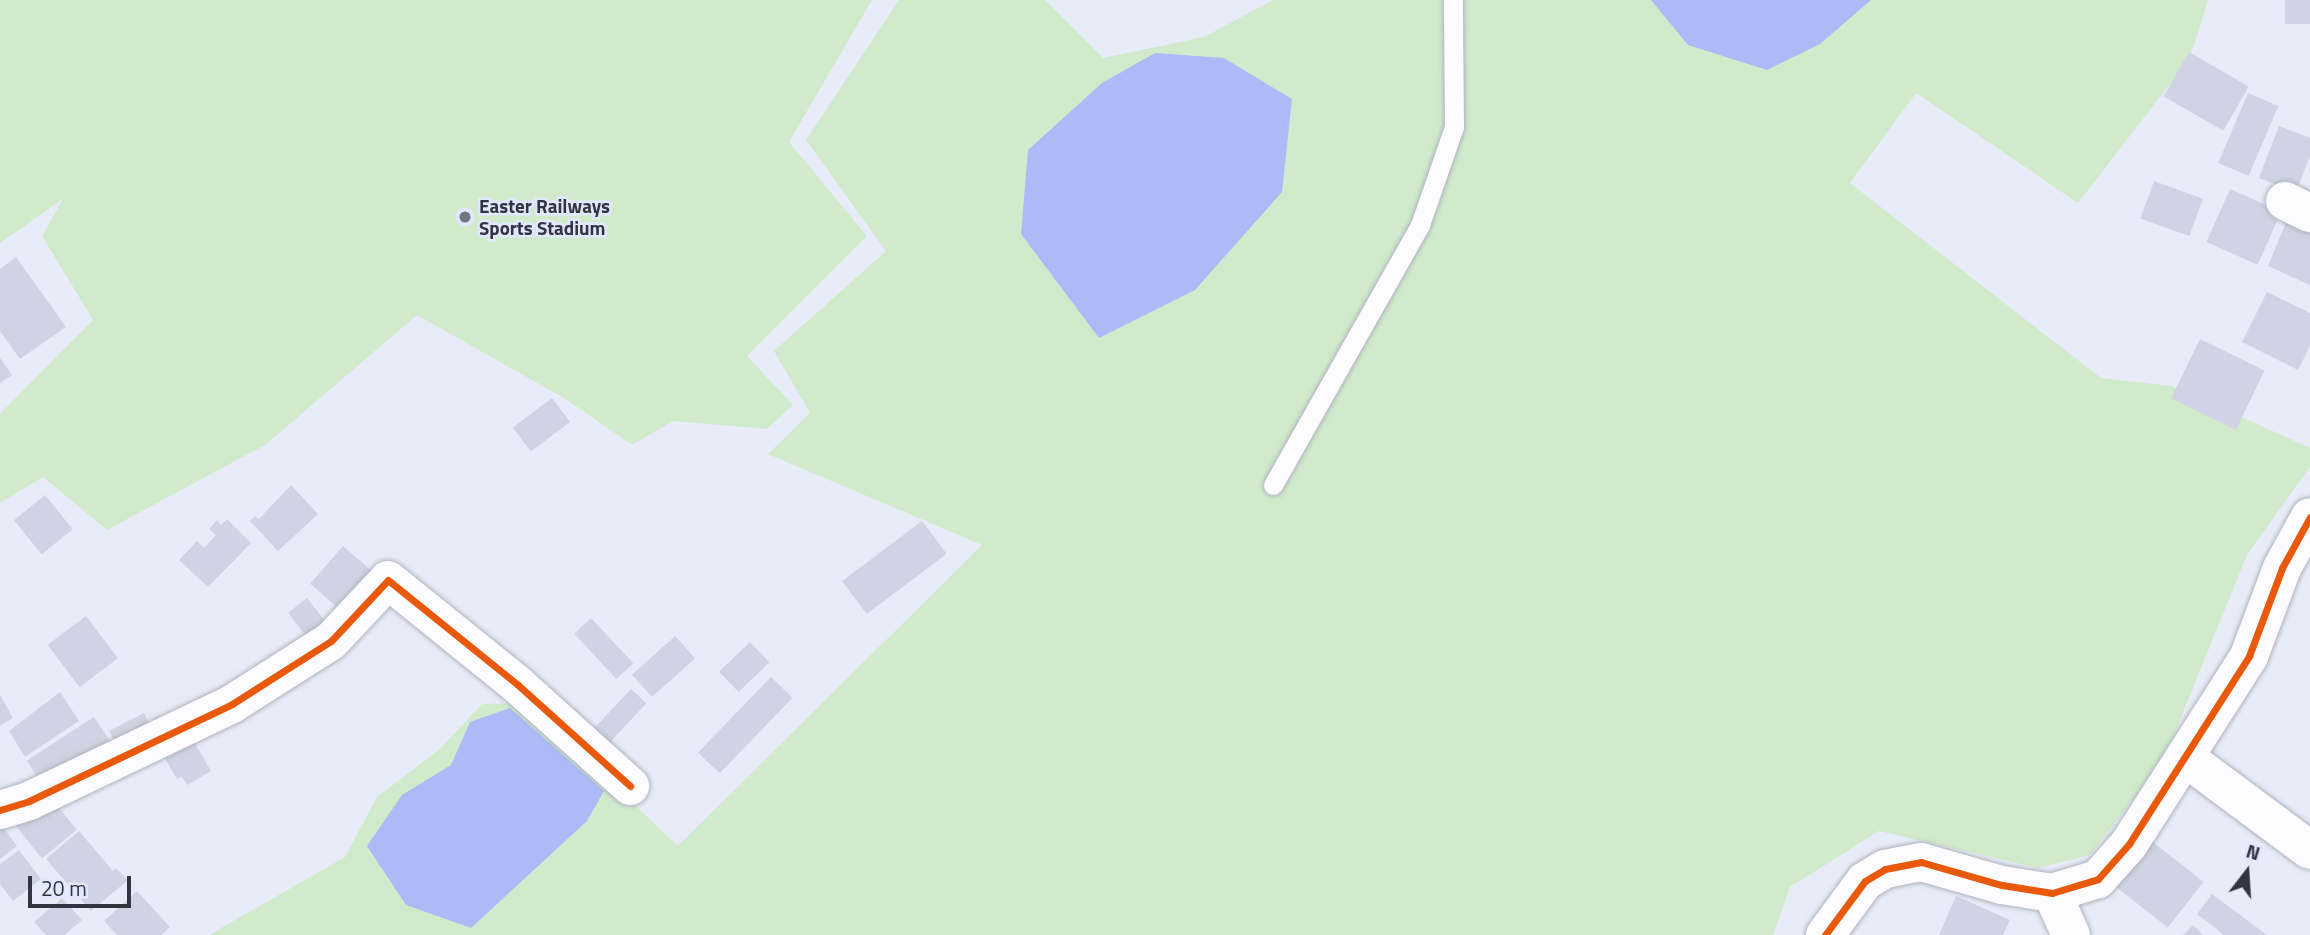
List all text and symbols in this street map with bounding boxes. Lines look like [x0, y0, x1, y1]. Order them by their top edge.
place label: Easter Railways Sports Stadium [479, 195, 610, 239]
marker: Easter Railways Sports Stadium [457, 209, 473, 225]
text: N [2243, 836, 2264, 867]
north arrow [2212, 837, 2282, 907]
scale bar [32, 862, 135, 906]
text: 20 m [41, 872, 87, 904]

